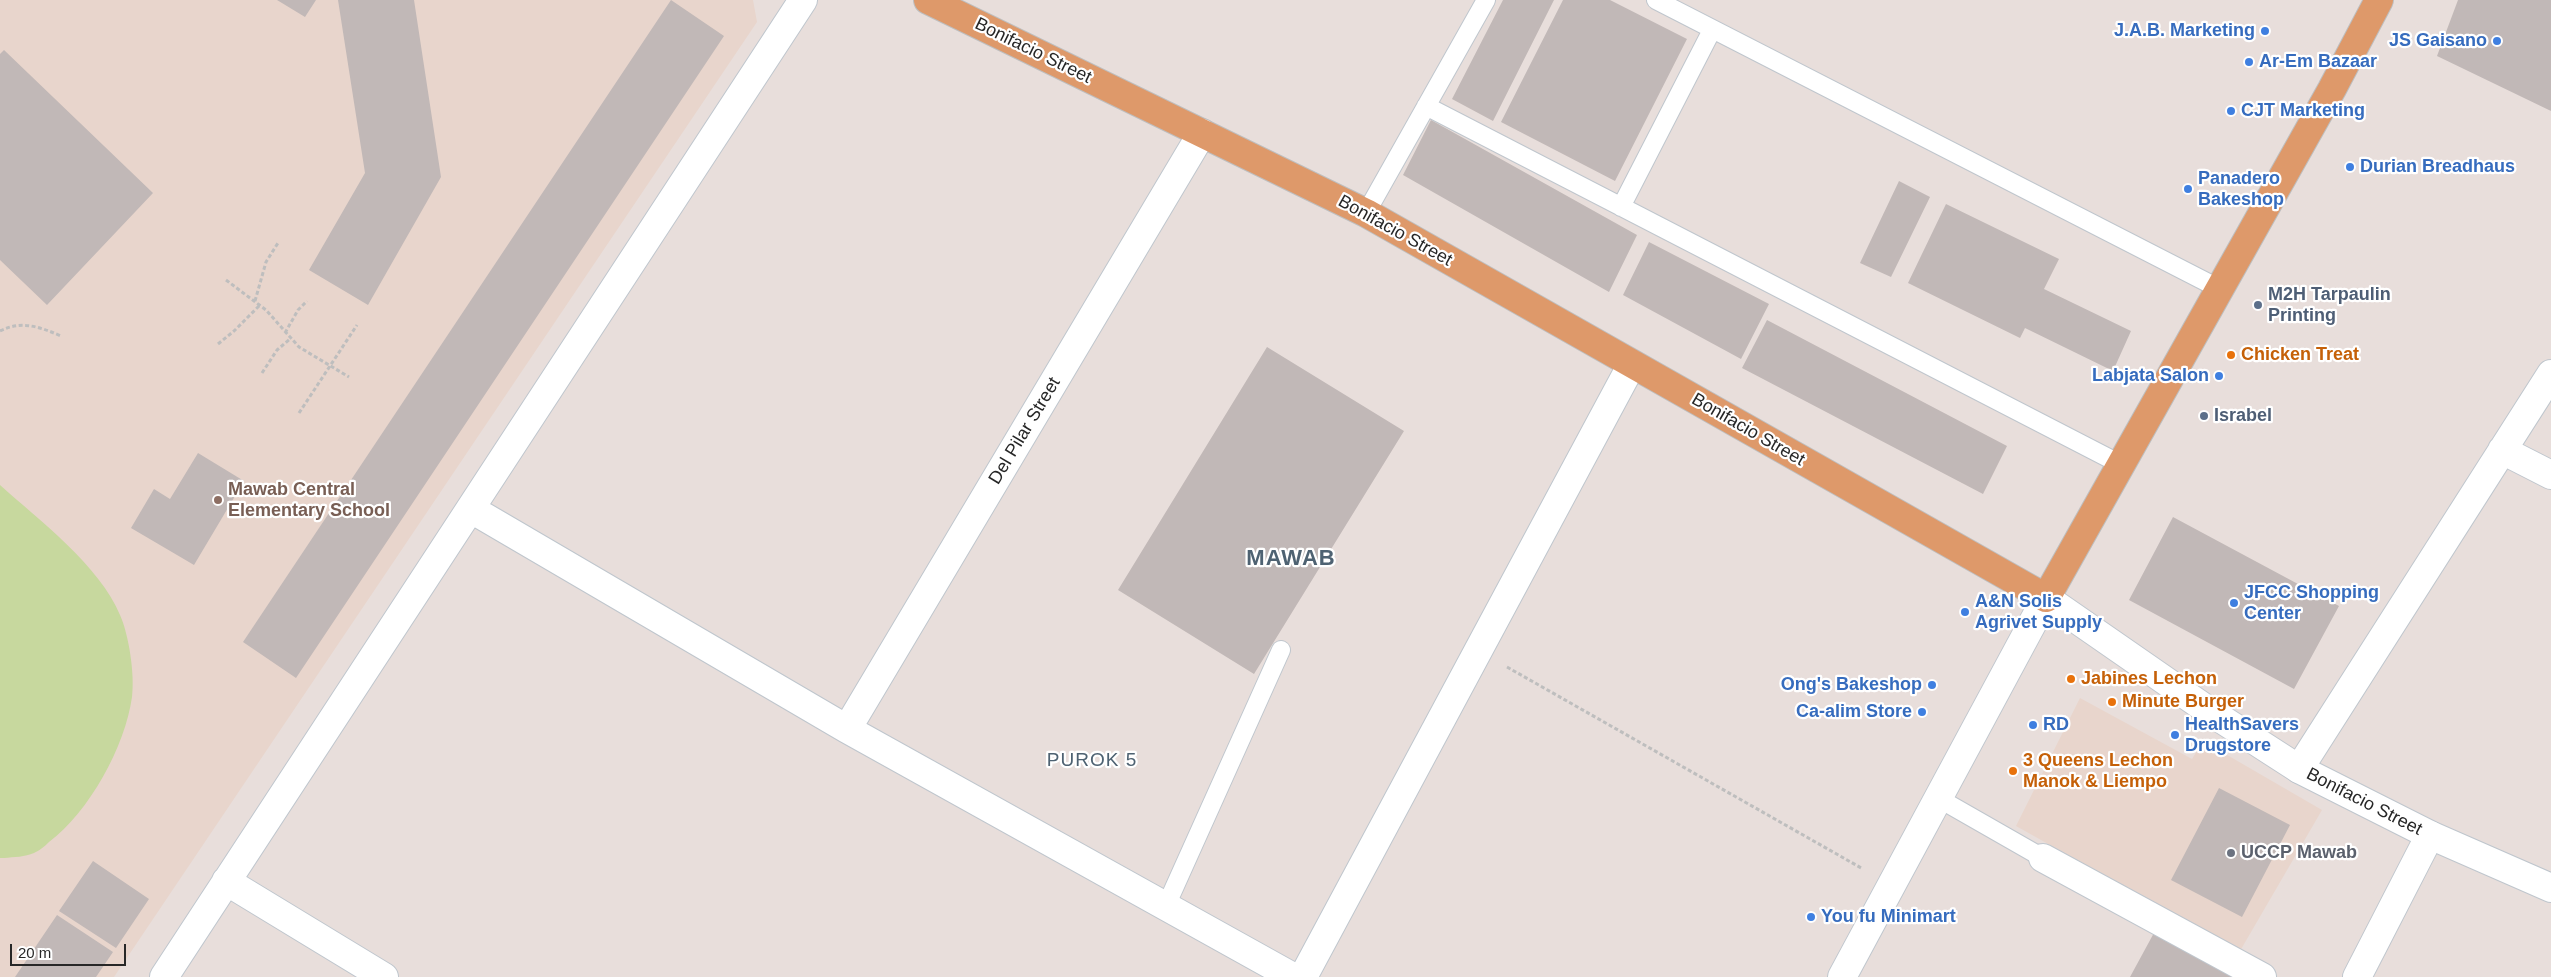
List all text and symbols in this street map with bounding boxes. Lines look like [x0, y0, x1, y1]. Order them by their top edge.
street label: Bonifacio Street [971, 13, 1095, 89]
place label: J.A.B. Marketing [2114, 20, 2255, 42]
marker: J.A.B. Marketing [2259, 25, 2271, 37]
place label: JS Gaisano [2389, 30, 2487, 52]
marker: JS Gaisano [2491, 35, 2503, 47]
place label: Ar-Em Bazaar [2259, 51, 2377, 73]
marker: Ar-Em Bazaar [2243, 56, 2255, 68]
place label: CJT Marketing [2241, 100, 2365, 122]
marker: CJT Marketing [2225, 105, 2237, 117]
place label: Durian Breadhaus [2360, 156, 2515, 178]
marker: Durian Breadhaus [2344, 161, 2356, 173]
place label: Panadero Bakeshop [2198, 168, 2284, 210]
marker: Panadero Bakeshop [2182, 183, 2194, 195]
street label: Bonifacio Street [1334, 191, 1456, 271]
place label: M2H Tarpaulin Printing [2268, 284, 2391, 326]
marker: M2H Tarpaulin Printing [2252, 299, 2264, 311]
place label: Chicken Treat [2241, 344, 2359, 366]
marker: Chicken Treat [2225, 349, 2237, 361]
place label: Labjata Salon [2092, 365, 2209, 387]
marker: Labjata Salon [2213, 370, 2225, 382]
street label: Del Pilar Street [985, 374, 1065, 488]
street label: Bonifacio Street [1688, 389, 1808, 471]
place label: Israbel [2214, 405, 2272, 427]
marker: Israbel [2198, 410, 2210, 422]
place label: Mawab Central Elementary School [228, 479, 390, 522]
marker: Mawab Central Elementary School [212, 494, 224, 506]
district label: MAWAB [1246, 546, 1336, 572]
place label: JFCC Shopping Center [2244, 582, 2379, 624]
place label: A&N Solis Agrivet Supply [1975, 591, 2102, 634]
marker: JFCC Shopping Center [2228, 597, 2240, 609]
marker: A&N Solis Agrivet Supply [1959, 606, 1971, 618]
place label: Jabines Lechon [2081, 668, 2217, 690]
marker: Jabines Lechon [2065, 673, 2077, 685]
place label: Ong's Bakeshop [1781, 674, 1922, 696]
marker: Ong's Bakeshop [1926, 679, 1938, 691]
place label: Minute Burger [2122, 691, 2244, 713]
marker: Minute Burger [2106, 696, 2118, 708]
place label: Ca-alim Store [1796, 701, 1912, 723]
marker: Ca-alim Store [1916, 706, 1928, 718]
place label: RD [2043, 714, 2069, 736]
place label: HealthSavers Drugstore [2185, 714, 2299, 756]
marker: RD [2027, 719, 2039, 731]
marker: HealthSavers Drugstore [2169, 729, 2181, 741]
district label: PUROK 5 [1046, 750, 1138, 772]
place label: 3 Queens Lechon Manok & Liempo [2023, 750, 2173, 792]
street label: Bonifacio Street [2302, 764, 2426, 840]
marker: 3 Queens Lechon Manok & Liempo [2007, 765, 2019, 777]
place label: UCCP Mawab [2241, 842, 2357, 864]
marker: UCCP Mawab [2225, 847, 2237, 859]
place label: You fu Minimart [1821, 906, 1956, 928]
marker: You fu Minimart [1805, 911, 1817, 923]
scale bar [12, 934, 129, 966]
text: 20 m [18, 944, 51, 961]

